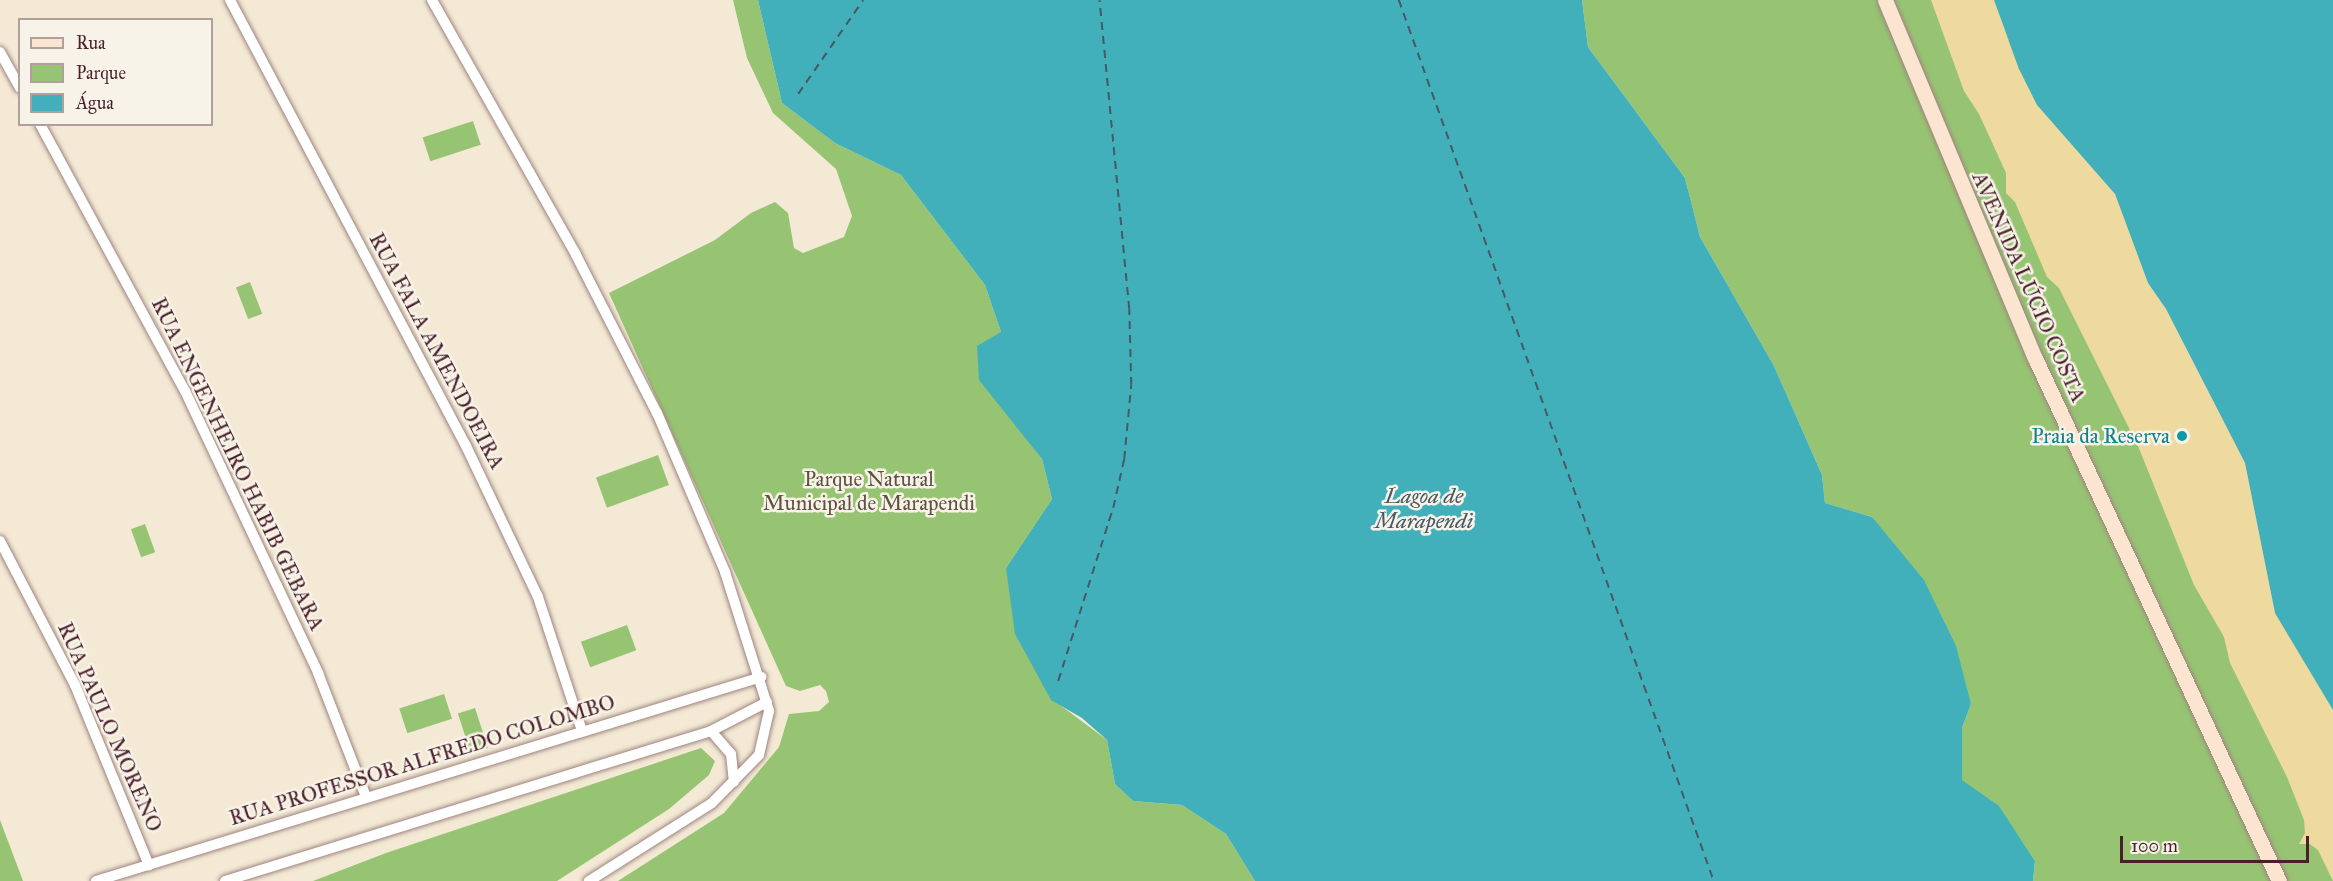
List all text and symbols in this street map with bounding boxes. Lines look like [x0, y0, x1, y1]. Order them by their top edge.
legend [18, 18, 213, 126]
text: Rua [76, 32, 106, 54]
text: Parque [76, 62, 126, 84]
text: Água [76, 92, 114, 114]
street label: AVENIDA LÚCIO COSTA [1967, 168, 2091, 406]
street label: RUA FALA AMENDOEIRA [364, 228, 510, 474]
street label: RUA ENGENHEIRO HABIB GEBARA [146, 293, 330, 635]
place label: Praia da Reserva [2031, 423, 2170, 449]
marker: Praia da Reserva [2175, 429, 2189, 443]
park label: Parque Natural Municipal de Marapendi [763, 466, 975, 516]
water label: Lagoa de Marapendi [1375, 482, 1473, 534]
street label: RUA PAULO MORENO [52, 618, 168, 836]
street label: RUA PROFESSOR ALFREDO COLOMBO [226, 689, 618, 831]
scale bar [2123, 824, 2312, 862]
text: 100 m [2131, 835, 2178, 857]

